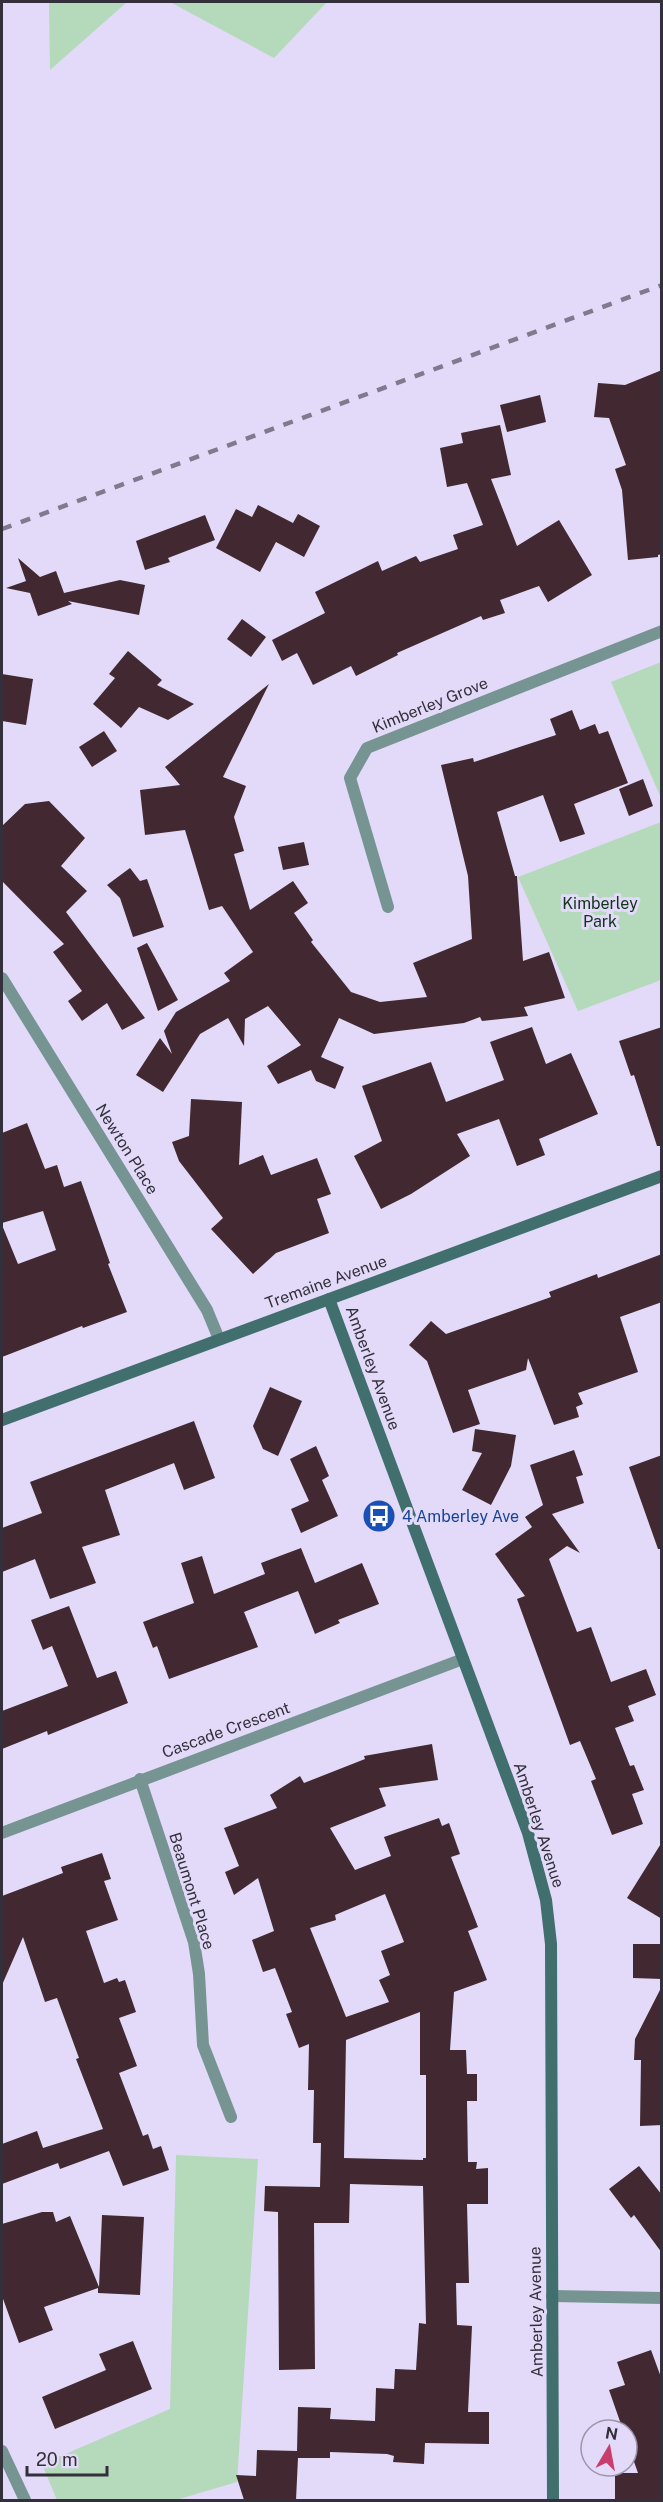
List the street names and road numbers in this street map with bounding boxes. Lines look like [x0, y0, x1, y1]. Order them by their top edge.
street label: Kimberley Grove [369, 673, 491, 737]
street label: Newton Place [92, 1100, 162, 1198]
street label: Tremaine Avenue [263, 1251, 389, 1313]
street label: Amberley Avenue [342, 1303, 404, 1433]
street label: Cascade Crescent [159, 1698, 293, 1762]
street label: Amberley Avenue [510, 1760, 568, 1890]
street label: Beaumont Place [165, 1830, 219, 1952]
street label: Amberley Avenue [525, 2246, 547, 2378]

